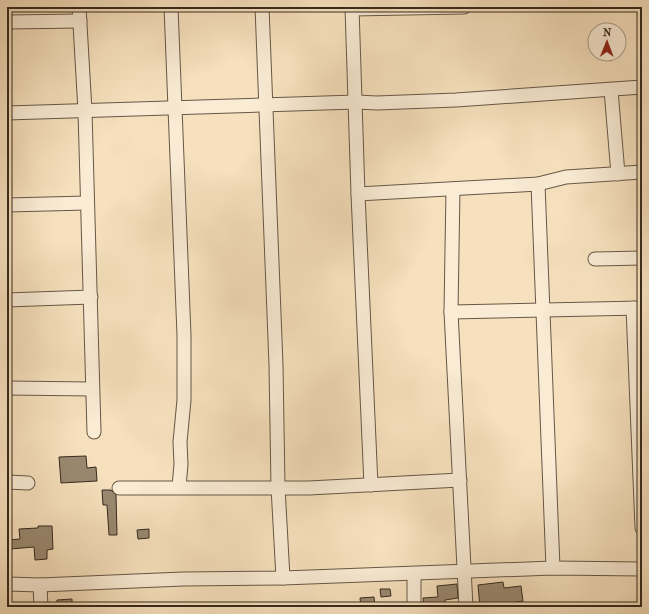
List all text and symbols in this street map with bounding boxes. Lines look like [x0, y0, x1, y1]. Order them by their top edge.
north arrow [587, 22, 627, 62]
text: N [603, 26, 612, 39]

